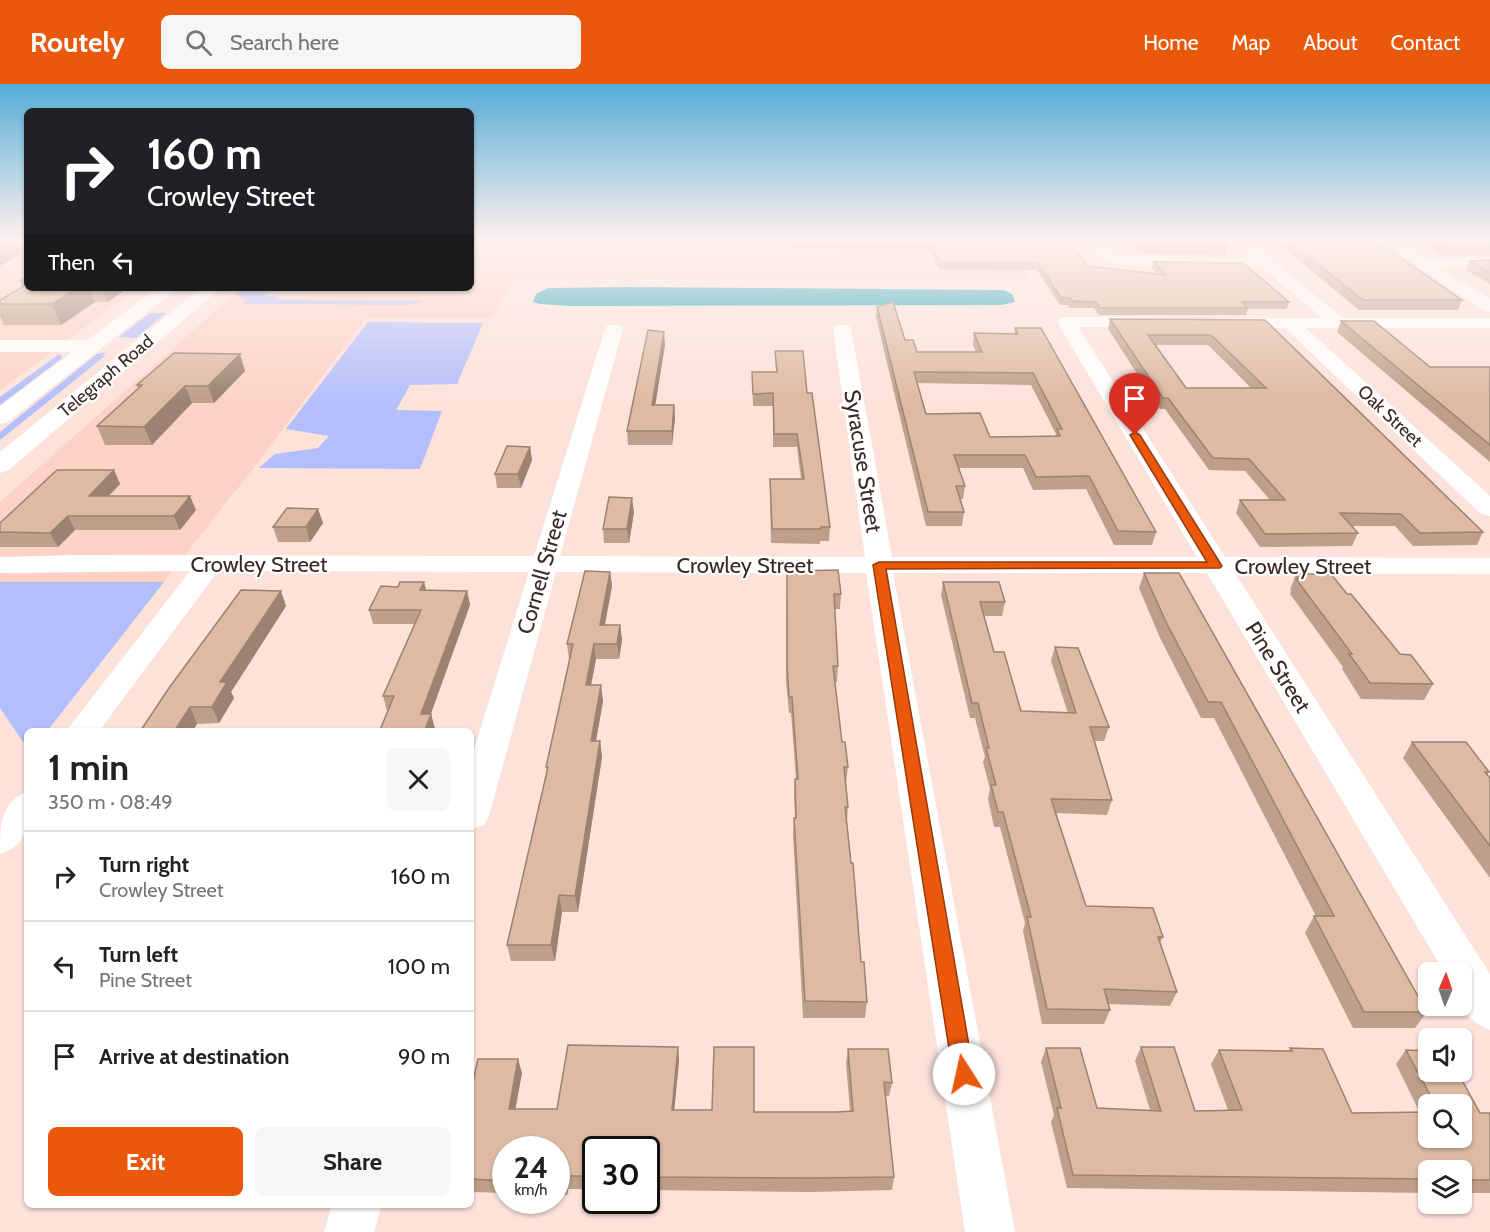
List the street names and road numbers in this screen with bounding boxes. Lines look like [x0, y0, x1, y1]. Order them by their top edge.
street label: Telegraph Road [54, 330, 158, 422]
street label: Oak Street [1353, 380, 1427, 452]
street label: Syracuse Street [838, 388, 888, 535]
street label: Cornell Street [511, 506, 573, 637]
street label: Crowley Street [191, 551, 328, 578]
street label: Crowley Street [677, 552, 814, 579]
street label: Crowley Street [1235, 553, 1372, 580]
street label: Pine Street [1239, 617, 1317, 718]

